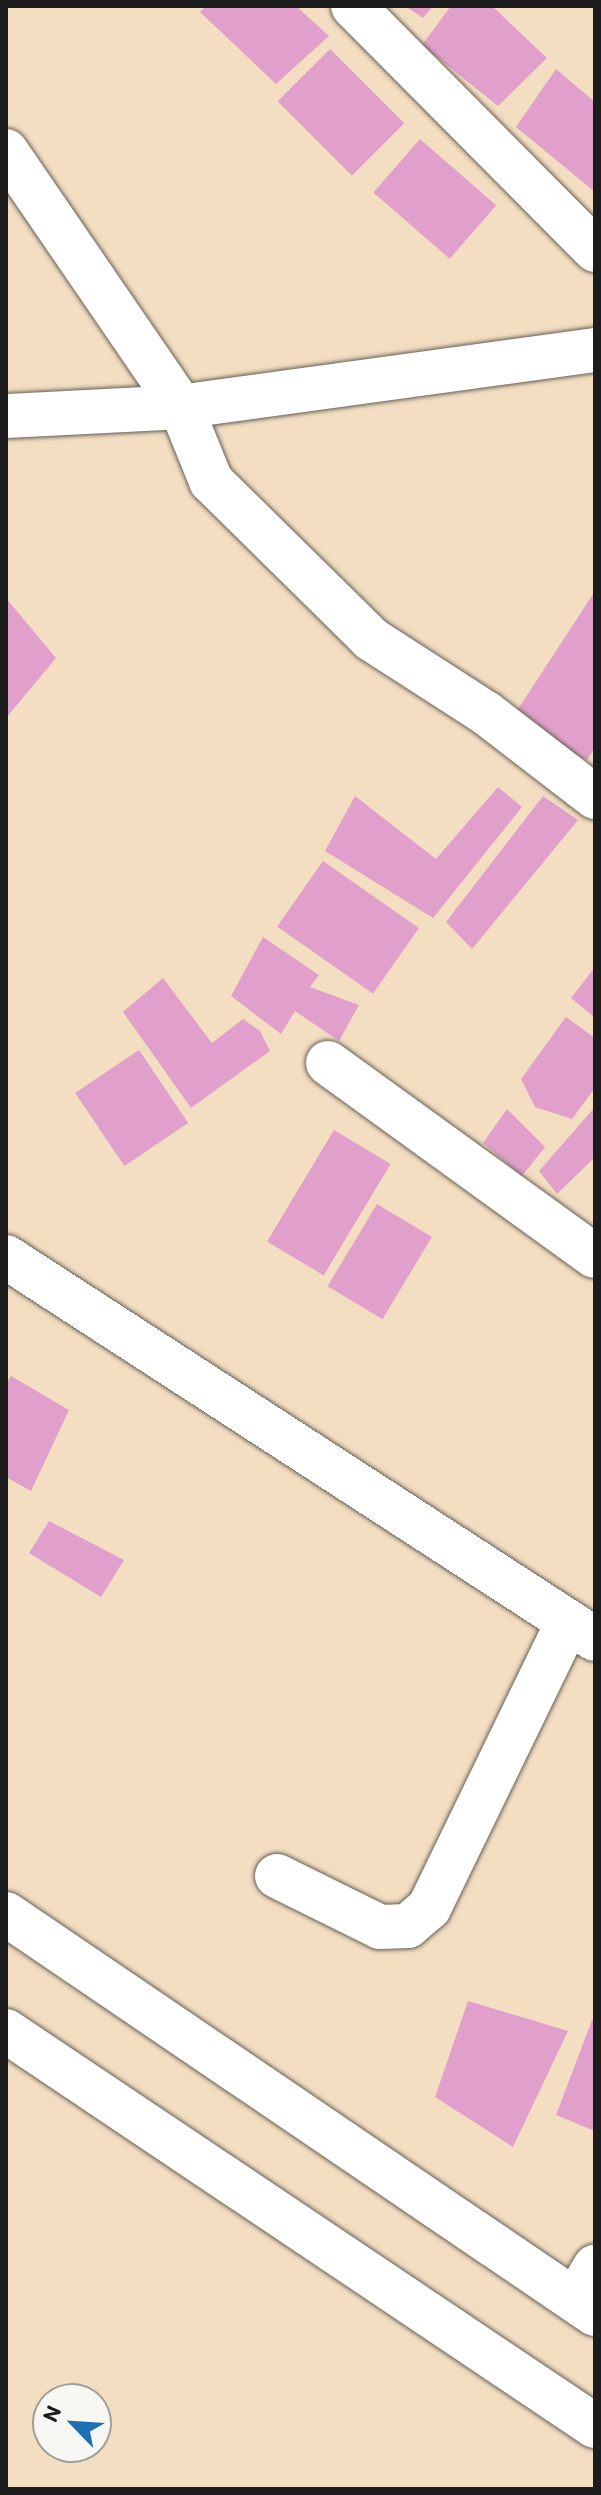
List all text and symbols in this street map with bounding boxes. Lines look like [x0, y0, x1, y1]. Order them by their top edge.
north arrow [32, 2383, 112, 2463]
text: N [36, 2401, 67, 2426]

